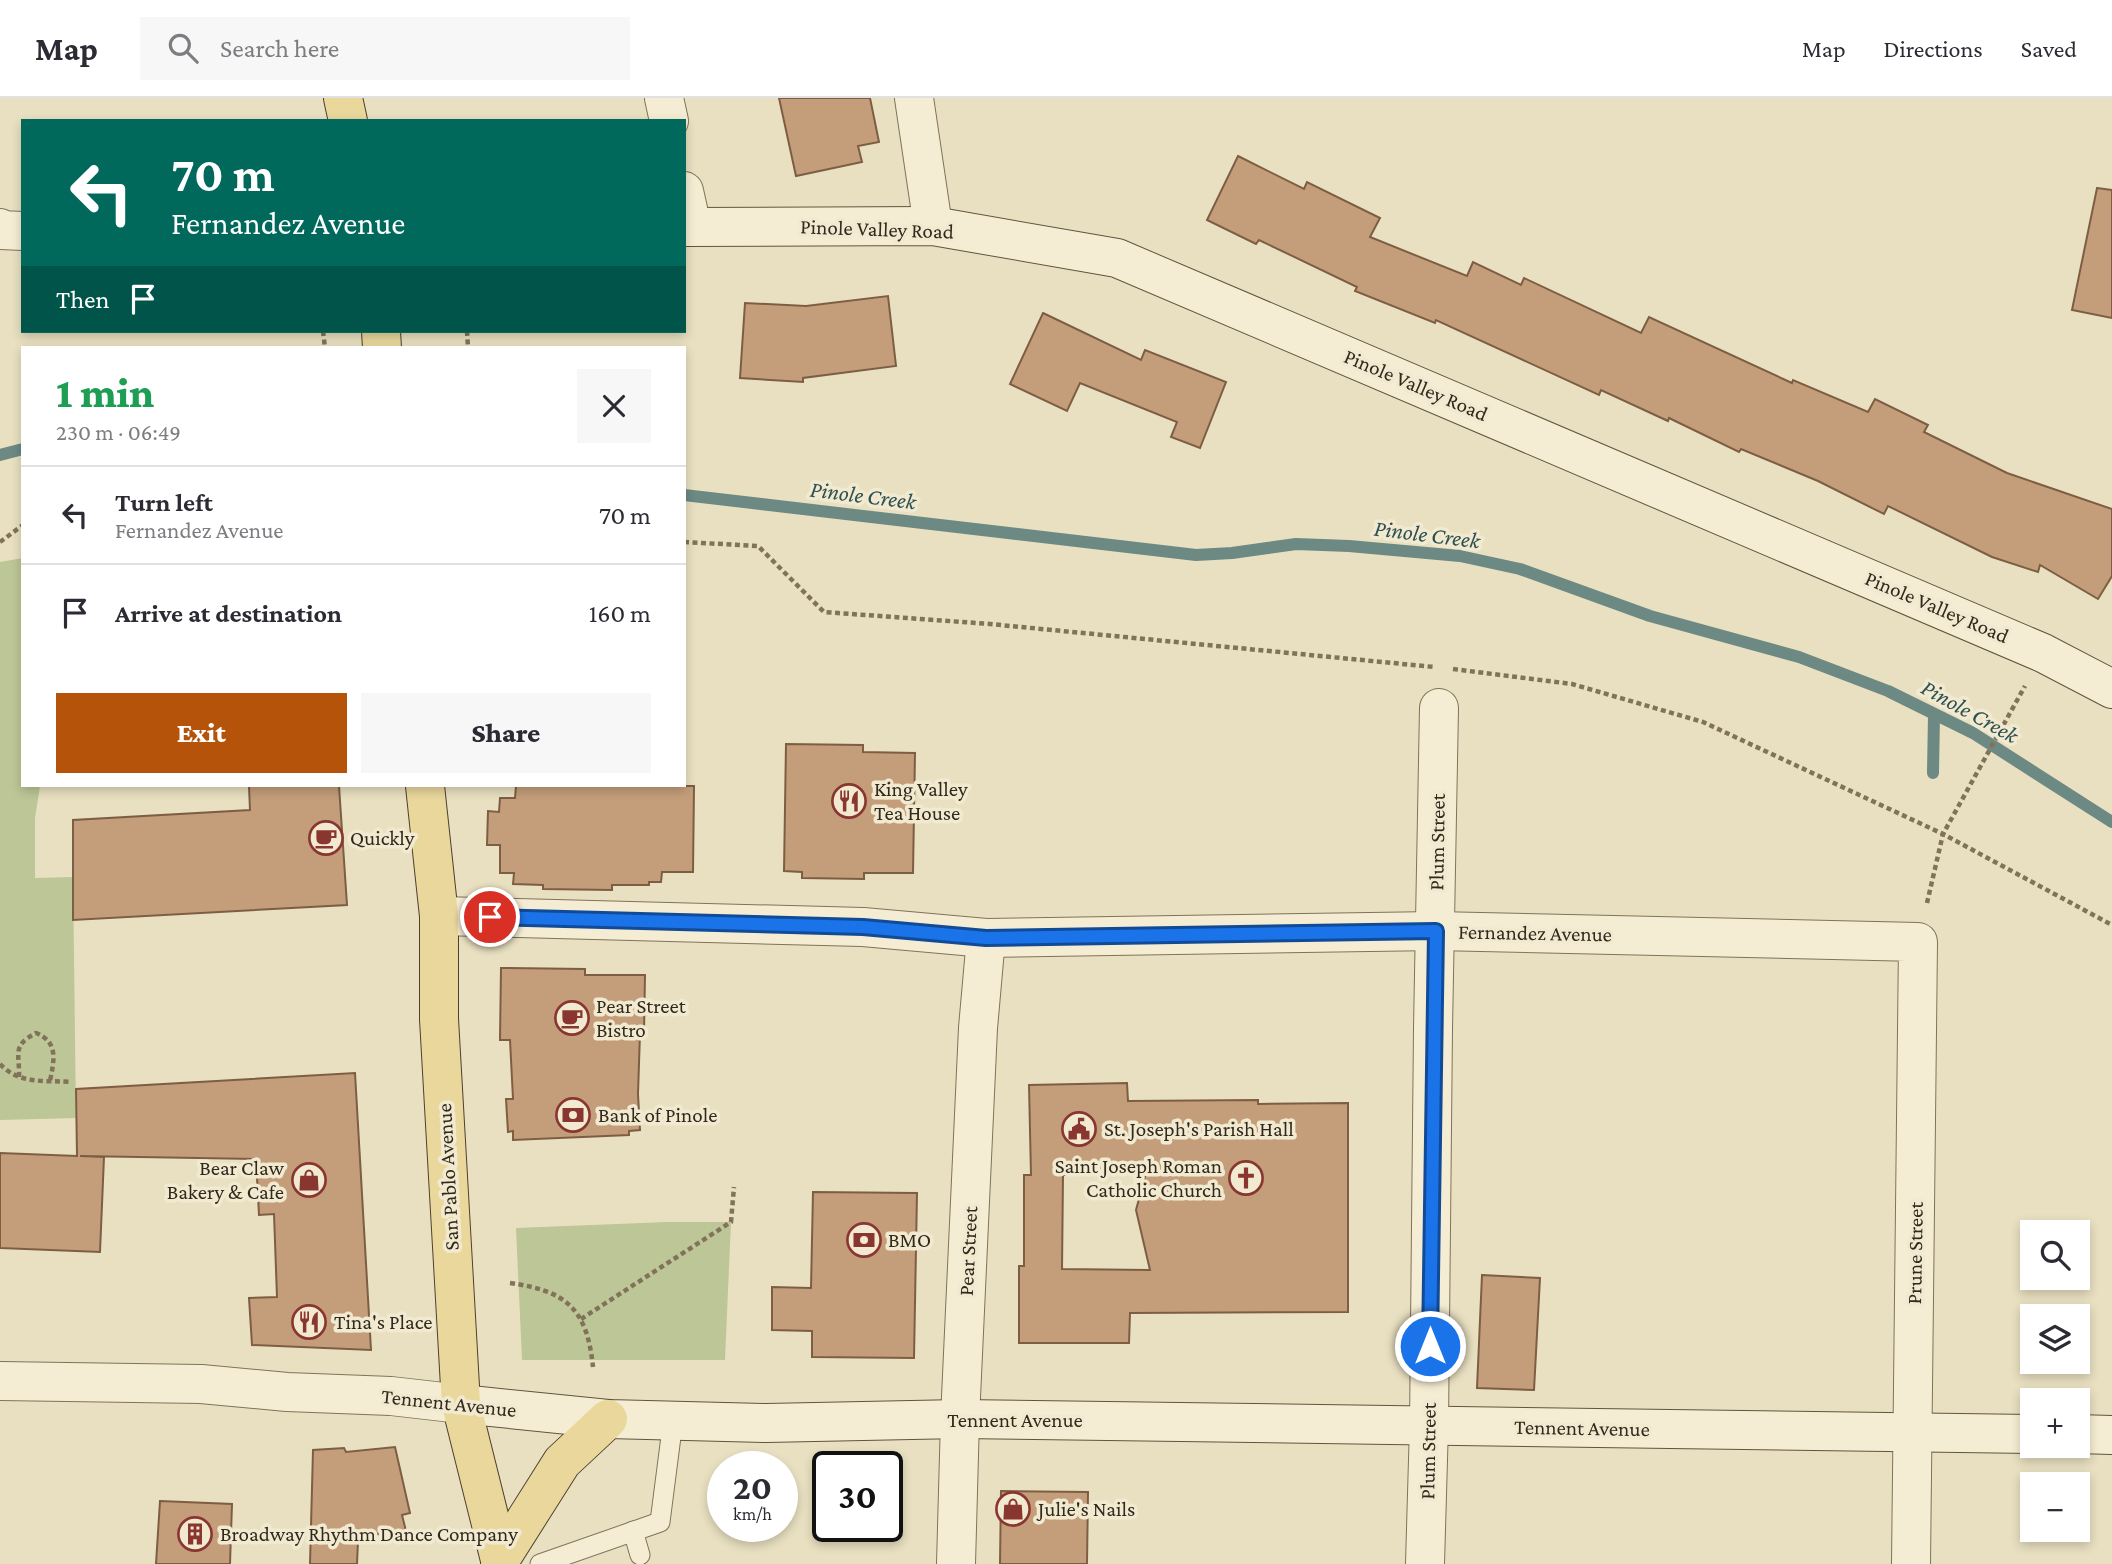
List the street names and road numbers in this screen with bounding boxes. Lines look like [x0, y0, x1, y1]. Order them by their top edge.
street label: Pinole Valley Road [800, 214, 954, 244]
street label: Pinole Valley Road [1341, 344, 1491, 426]
street label: Pinole Valley Road [1862, 566, 2012, 648]
street label: Plum Street [1424, 792, 1450, 891]
street label: Fernandez Avenue [1458, 920, 1612, 946]
street label: San Pablo Avenue [432, 1103, 464, 1251]
street label: Prune Street [1902, 1200, 1928, 1305]
street label: Pear Street [954, 1205, 982, 1296]
street label: Tennent Avenue [380, 1384, 518, 1422]
street label: Plum Street [1415, 1401, 1441, 1500]
street label: Tennent Avenue [947, 1408, 1083, 1432]
street label: Tennent Avenue [1514, 1415, 1650, 1441]

